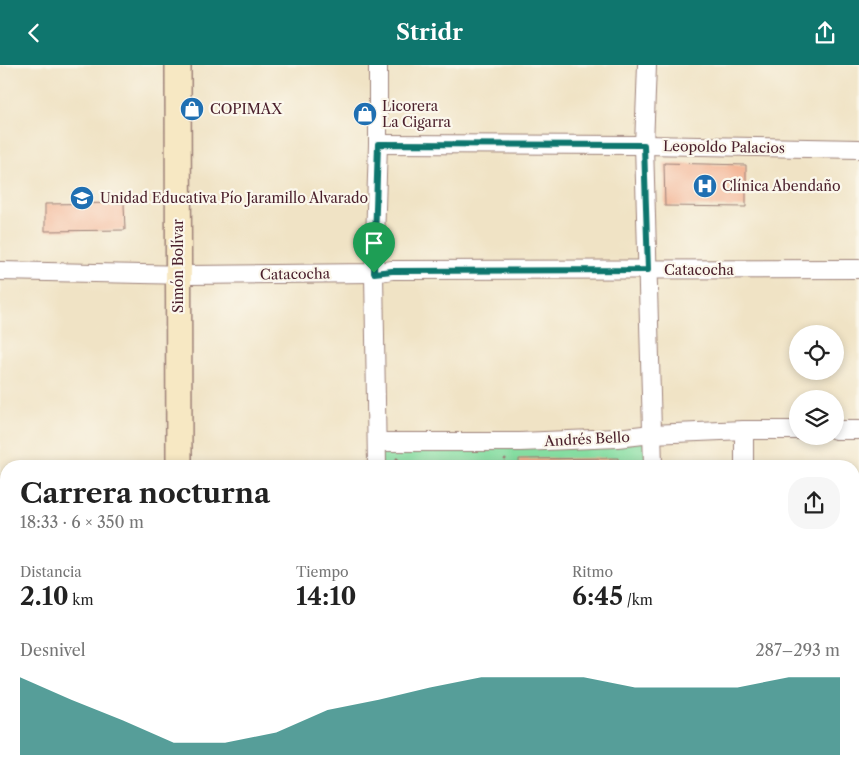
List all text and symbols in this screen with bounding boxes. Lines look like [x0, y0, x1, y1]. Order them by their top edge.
icon: back [20, 19, 48, 47]
text: Stridr [396, 19, 463, 46]
icon: share [811, 19, 839, 47]
shop icon: COPIMAX [179, 96, 205, 122]
place label: Licorera La Cigarra [382, 97, 452, 131]
place label: COPIMAX [210, 100, 283, 118]
shop icon: Licorera La Cigarra [352, 101, 378, 127]
street label: Leopoldo Palacios [663, 137, 785, 157]
hospital icon: Clínica Abendaño [692, 173, 718, 199]
place label: Clínica Abendaño [722, 177, 841, 195]
school or university icon: Unidad Educativa Pío Jaramillo Alvarado [69, 185, 95, 211]
place label: Unidad Educativa Pío Jaramillo Alvarado [100, 189, 368, 207]
street label: Simón Bolívar [169, 219, 187, 313]
pin [353, 222, 395, 273]
icon: arrive [360, 229, 388, 257]
street label: Catacocha [664, 261, 735, 279]
street label: Catacocha [260, 264, 331, 284]
map controls [789, 325, 844, 445]
button: locate [789, 325, 844, 380]
button: layers [789, 390, 844, 445]
street label: Andrés Bello [543, 428, 630, 450]
text: Carrera nocturna [20, 476, 270, 510]
button: share [788, 477, 840, 529]
text: 18:33 · 6 × 350 m [20, 512, 144, 532]
text: Distancia [20, 563, 82, 581]
text: Tiempo [296, 563, 349, 581]
text: Ritmo [572, 563, 613, 581]
text: 2.10 [20, 581, 69, 612]
text: 14:10 [296, 581, 356, 612]
text: 6:45 [572, 581, 623, 612]
text: km [69, 591, 94, 609]
text: /km [623, 591, 653, 609]
text: Desnivel [20, 640, 86, 660]
text: 287–293 m [755, 640, 840, 660]

